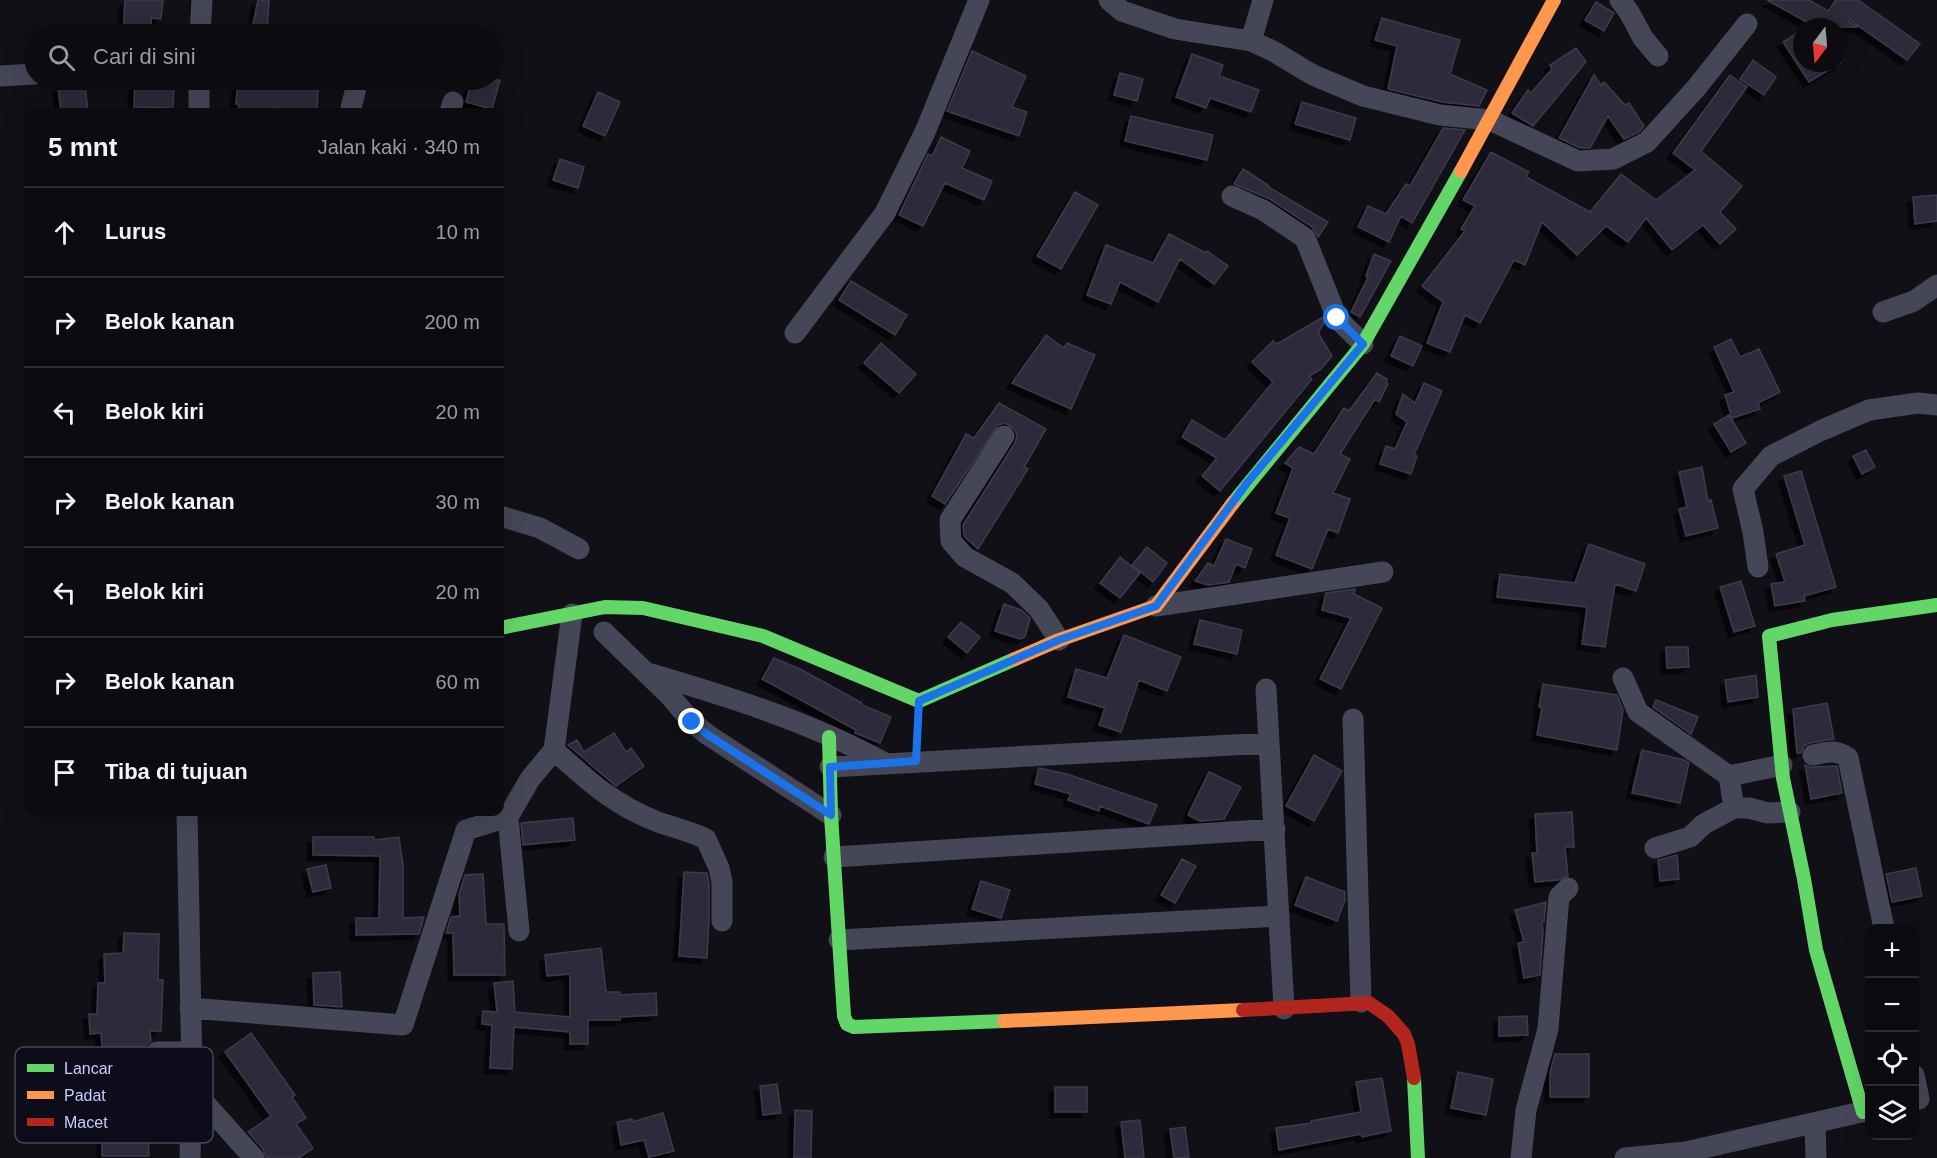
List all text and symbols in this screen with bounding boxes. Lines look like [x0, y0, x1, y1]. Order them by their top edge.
north arrow [1793, 18, 1847, 72]
search box [24, 24, 504, 90]
icon: search [45, 41, 78, 74]
text: Cari di sini [93, 44, 196, 69]
text: 5 mnt [48, 132, 117, 162]
text: Jalan kaki · 340 m [318, 136, 480, 158]
icon: ahead [48, 216, 81, 249]
text: Lurus [105, 219, 166, 244]
text: 10 m [436, 221, 480, 243]
route start [1323, 304, 1349, 330]
icon: right [48, 306, 81, 339]
text: Belok kanan [105, 309, 235, 334]
text: 200 m [424, 311, 480, 333]
icon: left [48, 396, 81, 429]
text: Belok kiri [105, 399, 204, 424]
text: 20 m [436, 401, 480, 423]
icon: right [48, 486, 81, 519]
text: Belok kanan [105, 489, 235, 514]
text: 30 m [436, 491, 480, 513]
icon: left [48, 576, 81, 609]
text: Belok kiri [105, 579, 204, 604]
text: 20 m [436, 581, 480, 603]
icon: right [48, 666, 81, 699]
text: Belok kanan [105, 669, 235, 694]
text: 60 m [436, 671, 480, 693]
route end [678, 708, 704, 734]
icon: arrive [48, 756, 81, 789]
text: Tiba di tujuan [105, 759, 248, 784]
map controls [1865, 924, 1919, 1140]
button: + [1865, 924, 1919, 978]
button: − [1865, 978, 1919, 1032]
button: locate [1865, 1032, 1919, 1086]
legend [15, 1047, 213, 1143]
text: Lancar [64, 1060, 114, 1077]
button: layers [1865, 1086, 1919, 1140]
text: Padat [64, 1087, 106, 1104]
text: Macet [64, 1114, 108, 1131]

